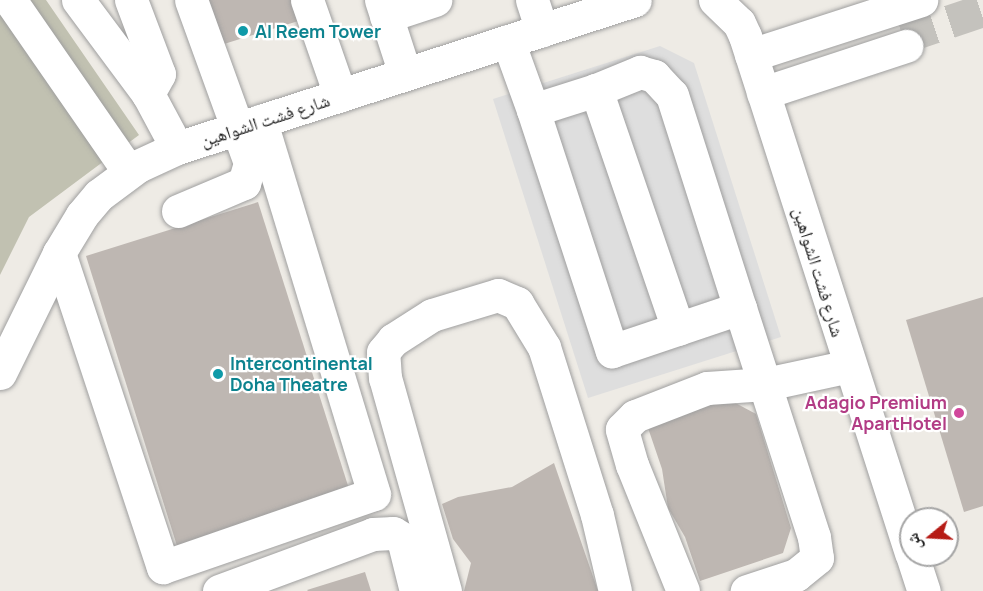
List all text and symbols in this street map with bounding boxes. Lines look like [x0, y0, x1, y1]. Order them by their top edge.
place label: Al Reem Tower [255, 20, 381, 42]
marker: Al Reem Tower [236, 24, 250, 38]
street label: شارع فشت الشواهين [198, 89, 332, 151]
street label: شارع فشت الشواهين [789, 205, 849, 339]
place label: Intercontinental Doha Theatre [230, 353, 373, 395]
marker: Intercontinental Doha Theatre [211, 367, 225, 381]
place label: Adagio Premium ApartHotel [805, 392, 947, 434]
marker: Adagio Premium ApartHotel [952, 406, 966, 420]
north arrow [899, 507, 959, 567]
text: ش [901, 530, 927, 553]

